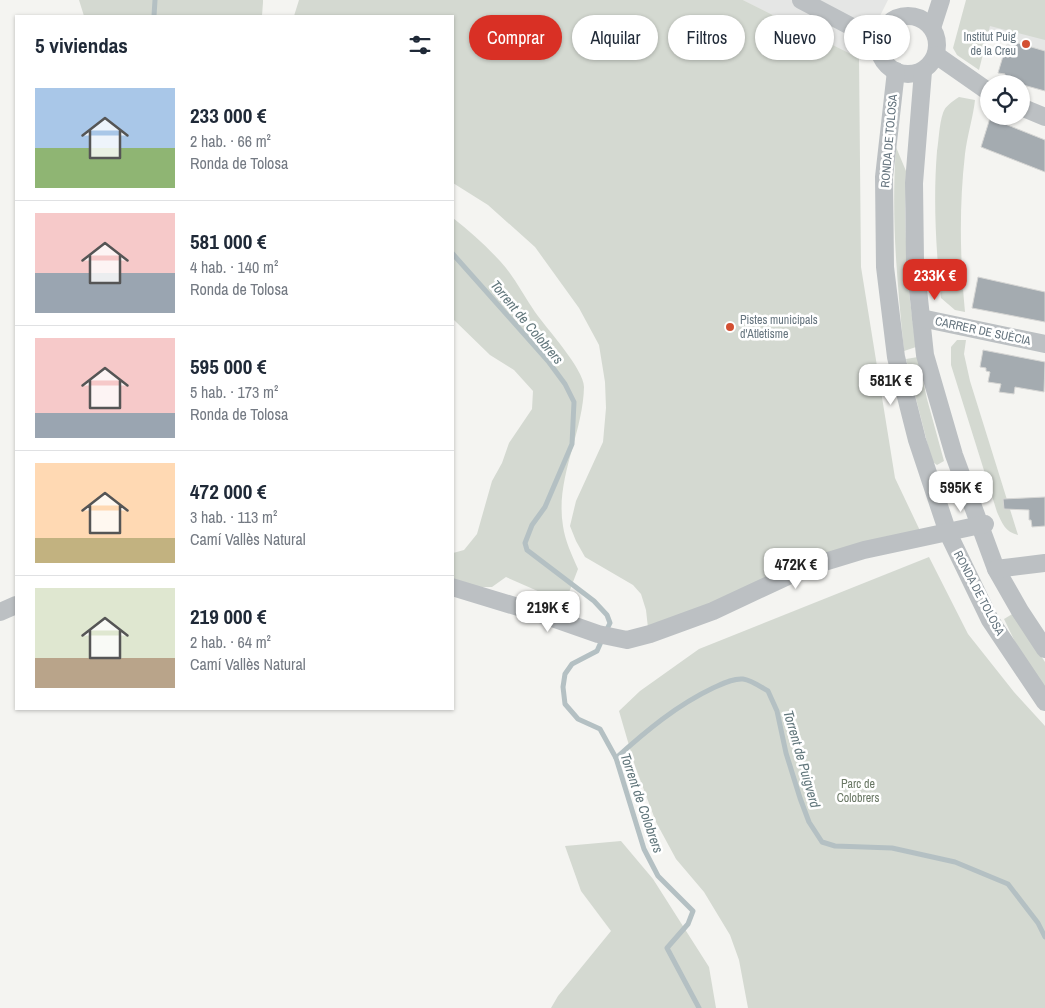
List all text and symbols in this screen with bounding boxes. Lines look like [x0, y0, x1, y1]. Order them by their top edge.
chip: Comprar [469, 15, 562, 60]
chip: Alquilar [572, 15, 658, 60]
chip: Filtros [668, 15, 745, 60]
chip: Nuevo [755, 15, 834, 60]
chip: Piso [844, 15, 910, 60]
place label: Institut Puig de la Creu [963, 29, 1017, 59]
text: 5 viviendas [35, 31, 128, 60]
icon: filters [406, 31, 434, 59]
marker: Institut Puig de la Creu [1020, 38, 1032, 50]
map controls [980, 75, 1030, 125]
button: locate [980, 75, 1030, 125]
street label: RONDA DE TOLOSA [877, 93, 901, 188]
text: 233 000 € [190, 101, 267, 130]
icon: home [75, 108, 135, 168]
text: 2 hab. · 66 m² [190, 130, 271, 152]
text: Ronda de Tolosa [190, 152, 288, 174]
text: 581 000 € [190, 227, 267, 256]
icon: home [75, 233, 135, 293]
text: 4 hab. · 140 m² [190, 256, 278, 278]
pin: 233K € [894, 258, 976, 301]
text: 233K € [914, 264, 956, 286]
water label: Torrent de Colobrers [487, 276, 568, 368]
text: Ronda de Tolosa [190, 278, 288, 300]
place label: Pistes municipals d'Atletisme [740, 312, 818, 342]
street label: CARRER DE SUÈCIA [934, 313, 1033, 349]
marker: Pistes municipals d'Atletisme [724, 321, 736, 333]
text: 595 000 € [190, 352, 267, 381]
icon: home [75, 358, 135, 418]
pin: 581K € [850, 364, 932, 406]
text: 581K € [870, 369, 912, 391]
text: 5 hab. · 173 m² [190, 381, 278, 403]
text: Ronda de Tolosa [190, 403, 288, 425]
pin: 595K € [920, 470, 1002, 513]
text: 595K € [940, 476, 982, 498]
text: 472 000 € [190, 477, 267, 506]
icon: home [75, 483, 135, 543]
text: 3 hab. · 113 m² [190, 506, 277, 528]
text: Camí Vallès Natural [190, 528, 306, 550]
pin: 472K € [755, 548, 837, 590]
street label: RONDA DE TOLOSA [950, 548, 1008, 639]
text: 472K € [775, 553, 817, 575]
pin: 219K € [507, 590, 589, 633]
text: 219K € [527, 596, 569, 618]
text: 219 000 € [190, 602, 267, 631]
icon: home [75, 608, 135, 668]
text: 2 hab. · 64 m² [190, 631, 271, 653]
text: Camí Vallès Natural [190, 653, 306, 675]
water label: Torrent de Puigverd [779, 708, 825, 810]
water label: Torrent de Colobrers [617, 751, 668, 856]
park label: Parc de Colobrers [837, 776, 879, 806]

